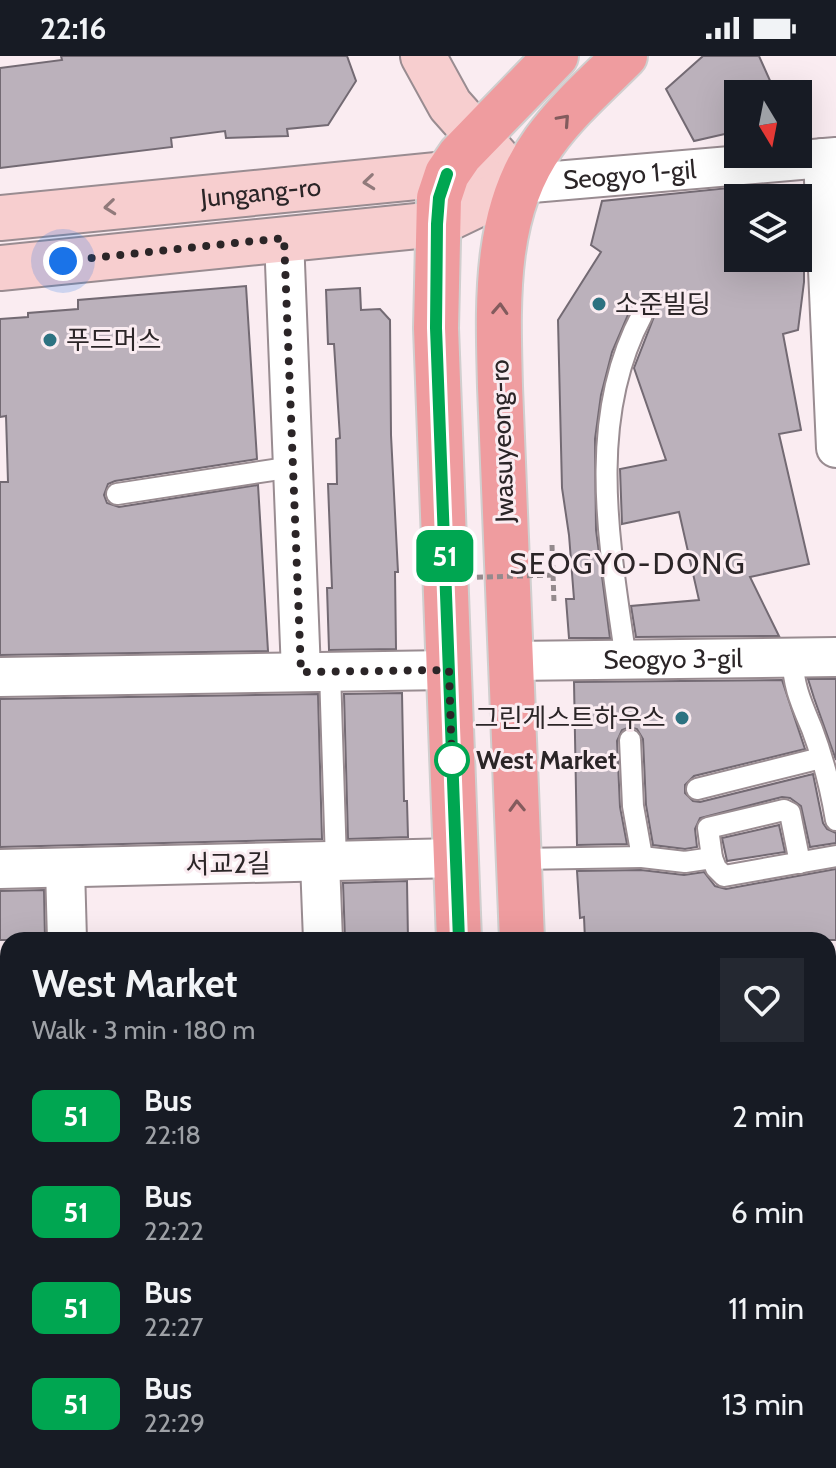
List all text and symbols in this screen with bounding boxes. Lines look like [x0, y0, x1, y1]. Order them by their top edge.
text: 22:16 [40, 10, 106, 47]
north arrow [724, 80, 812, 168]
map controls [724, 80, 812, 272]
one-way arrow [554, 114, 568, 129]
street label: Seogyo 1-gil [562, 153, 697, 196]
street label: Jungang-ro [198, 170, 322, 214]
one-way arrow [362, 173, 375, 190]
button: layers [724, 184, 812, 272]
one-way arrow [103, 198, 116, 215]
your location [43, 241, 83, 281]
place label: 소준빌딩 [615, 288, 711, 320]
marker: 소준빌딩 [590, 295, 608, 313]
one-way arrow [491, 302, 508, 315]
place label: 푸드머스 [66, 324, 162, 356]
marker: 푸드머스 [41, 331, 59, 349]
street label: Jwasuyeong-ro [483, 359, 521, 524]
line badge: 51 [409, 530, 481, 582]
text: 51 [432, 539, 458, 573]
district label: SEOGYO-DONG [509, 545, 747, 582]
street label: Seogyo 3-gil [603, 642, 743, 676]
place label: 그린게스트하우스 [475, 702, 666, 734]
marker: 그린게스트하우스 [673, 709, 691, 727]
marker: West Market [435, 743, 469, 777]
place label: West Market [476, 744, 617, 776]
one-way arrow [508, 799, 525, 812]
street label: 서교2길 [185, 847, 271, 881]
button: heart [720, 958, 804, 1042]
text: West Market [32, 960, 238, 1007]
text: Walk · 3 min · 180 m [32, 1014, 255, 1046]
text: Bus [144, 1082, 192, 1119]
text: 2 min [732, 1098, 804, 1135]
text: 51 [63, 1099, 89, 1133]
text: 22:18 [144, 1119, 201, 1151]
text: Bus [144, 1178, 192, 1215]
text: 6 min [731, 1194, 804, 1231]
text: 51 [63, 1195, 89, 1229]
text: 22:22 [144, 1215, 204, 1247]
text: Bus [144, 1274, 192, 1311]
text: 11 min [728, 1290, 804, 1327]
text: 51 [63, 1291, 89, 1325]
text: 22:27 [144, 1311, 203, 1343]
text: Bus [144, 1370, 192, 1407]
text: 13 min [722, 1386, 804, 1423]
text: 51 [63, 1387, 89, 1421]
text: 22:29 [144, 1407, 205, 1439]

